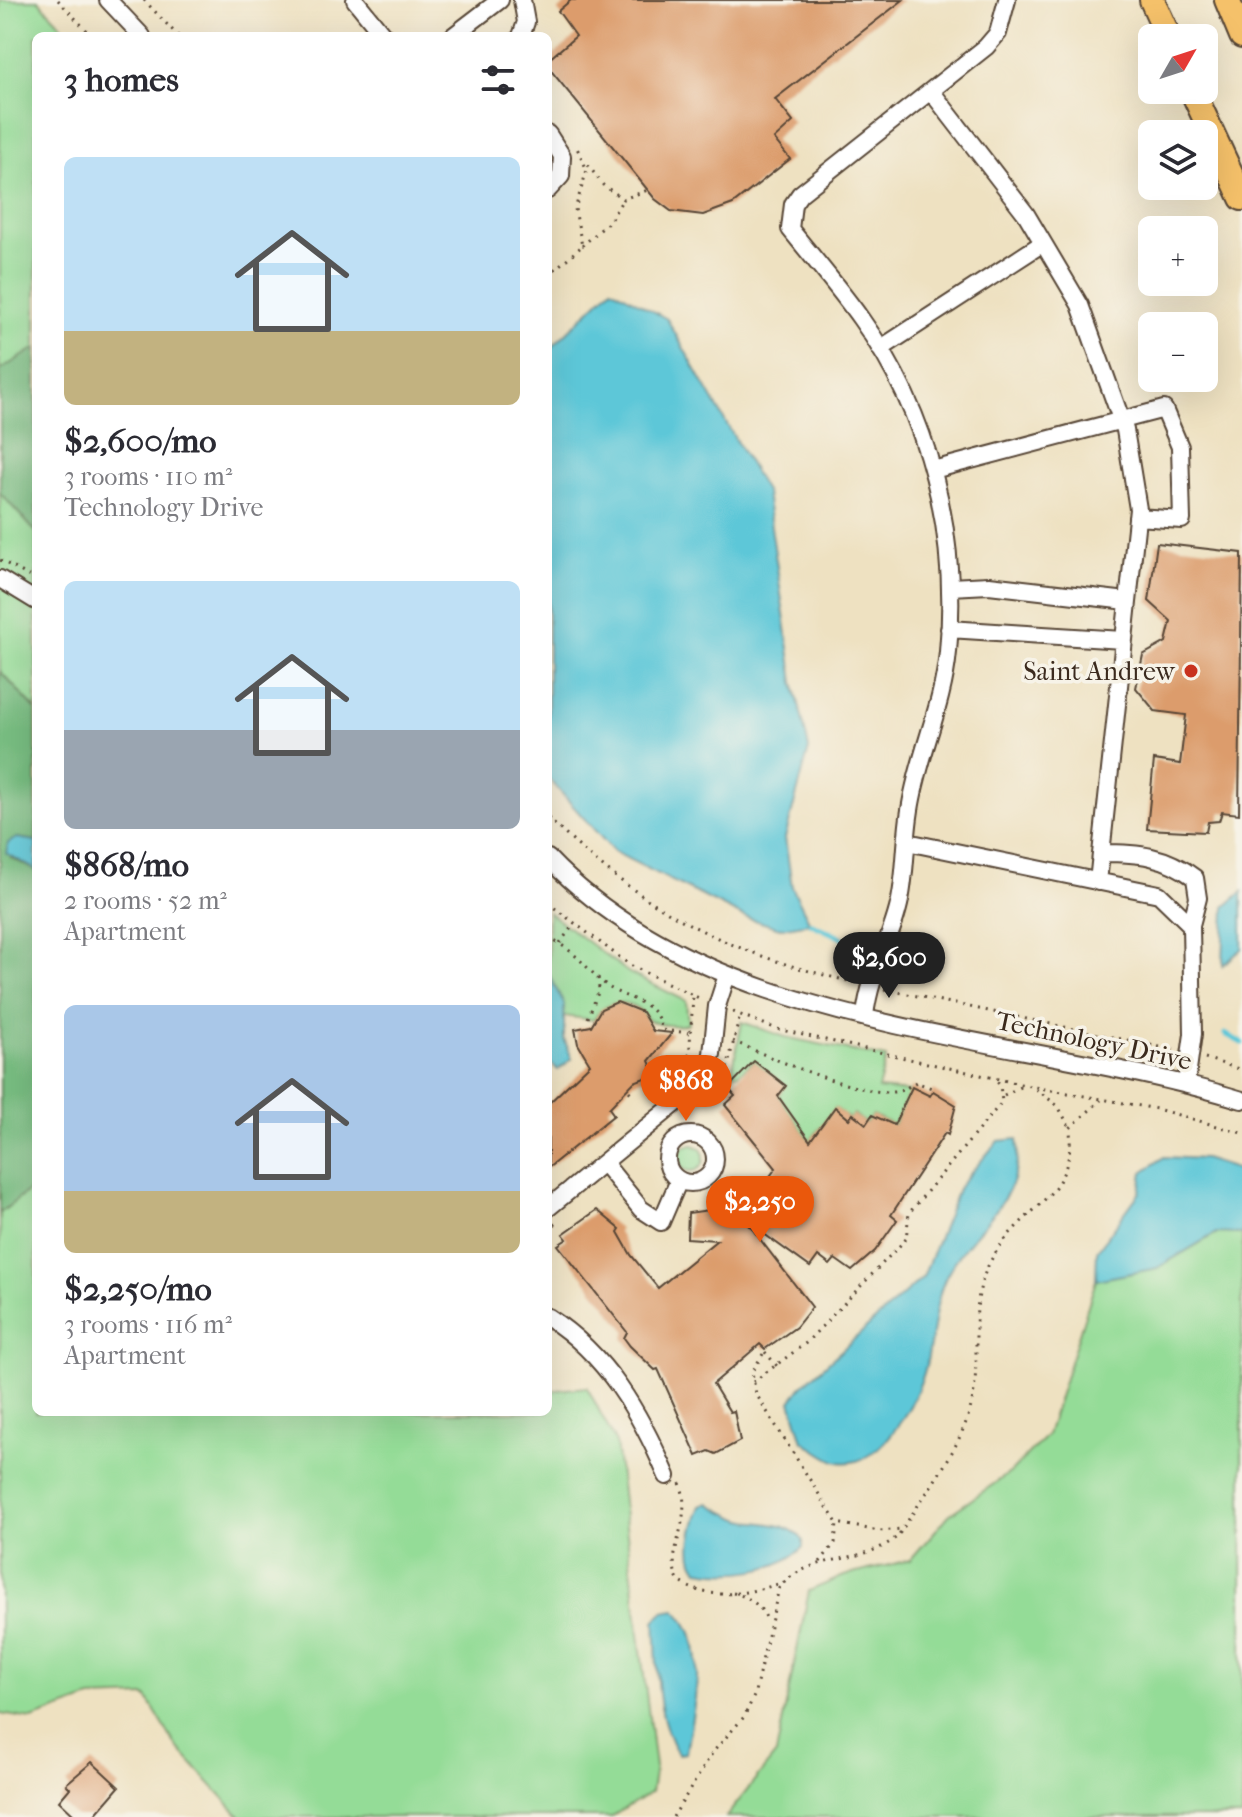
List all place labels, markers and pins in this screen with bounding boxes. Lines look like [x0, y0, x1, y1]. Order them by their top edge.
place label: Saint Andrew [1023, 656, 1176, 687]
marker: Saint Andrew [1182, 662, 1200, 680]
pin: $2,600 [824, 932, 954, 1000]
pin: $868 [639, 1055, 733, 1123]
pin: $2,250 [695, 1176, 825, 1244]

